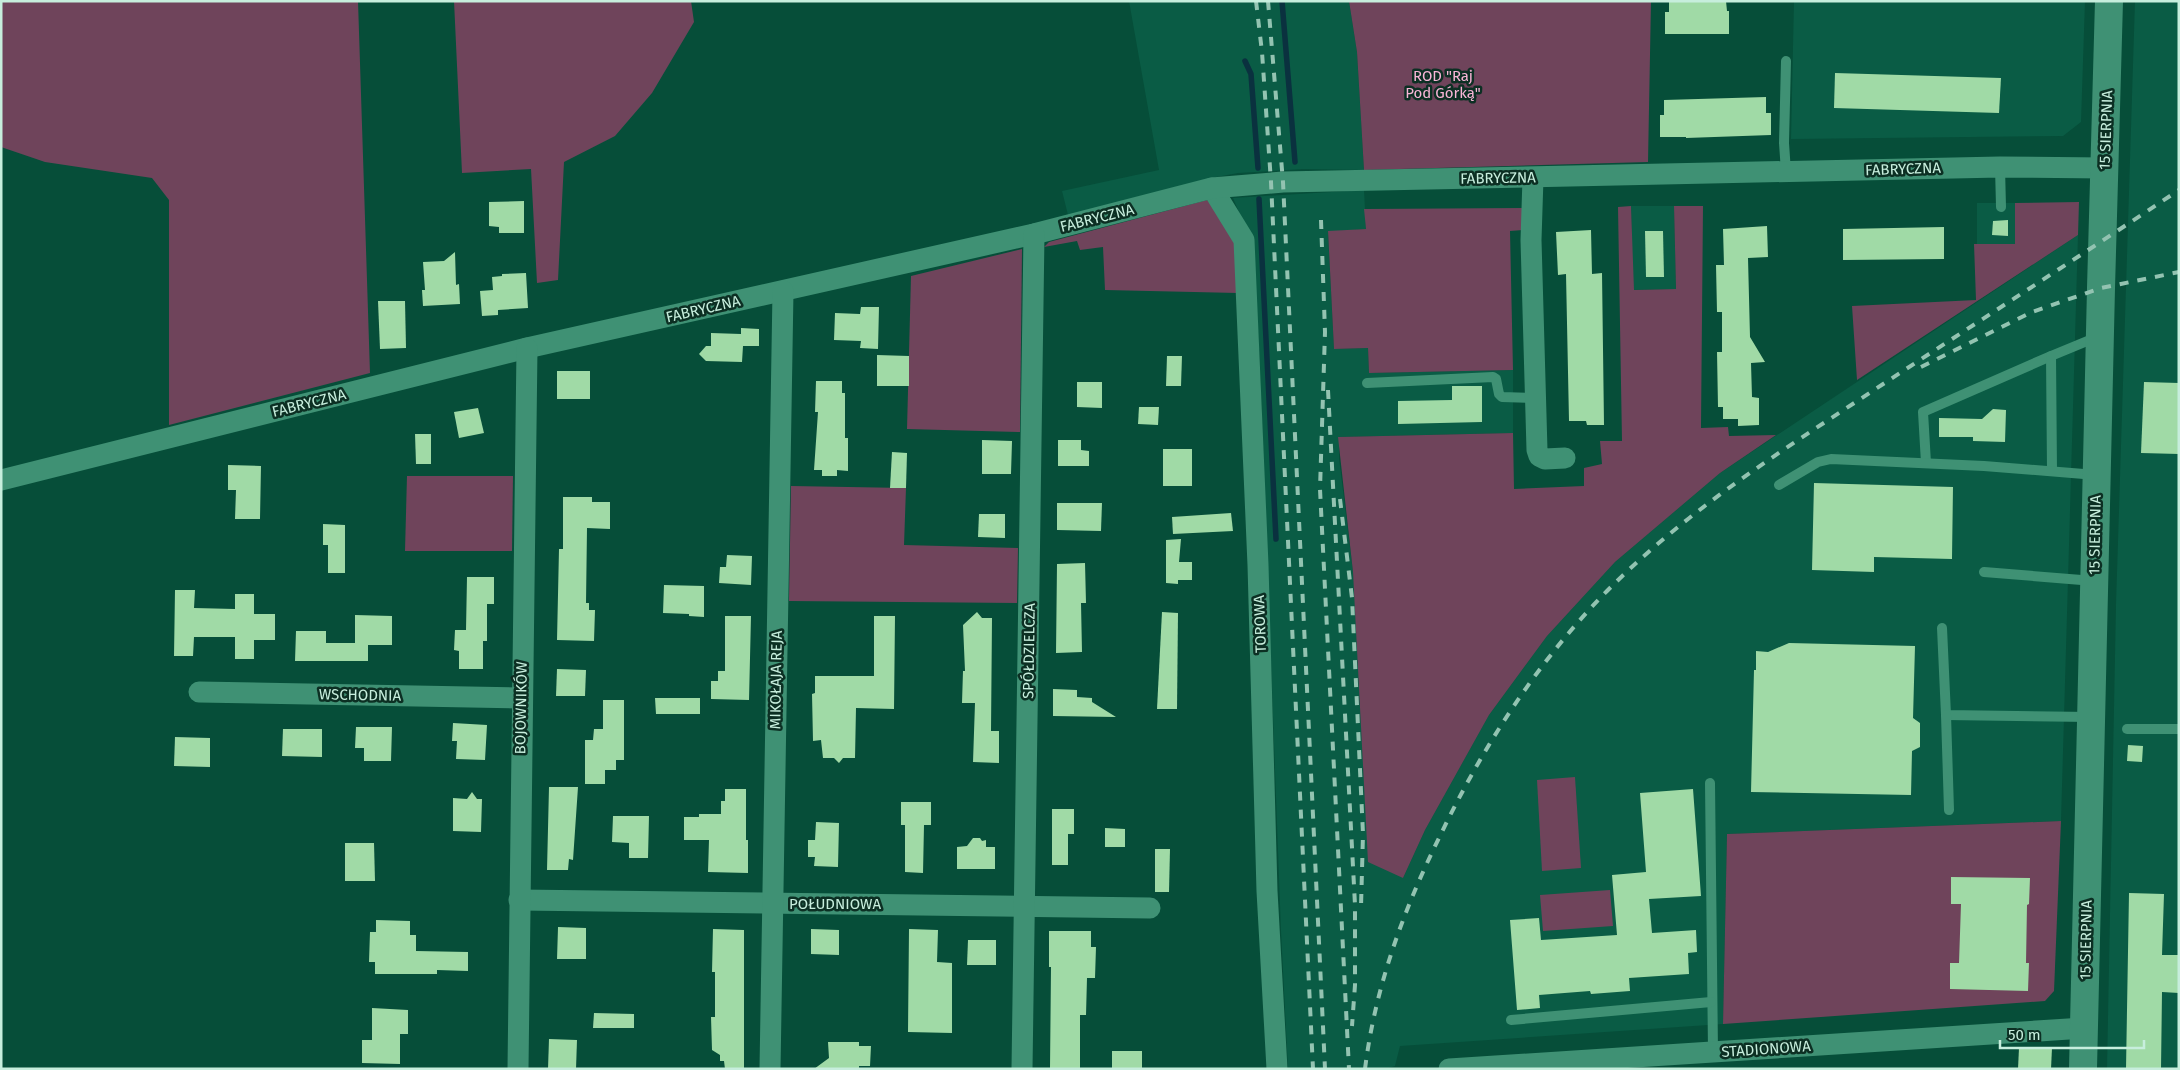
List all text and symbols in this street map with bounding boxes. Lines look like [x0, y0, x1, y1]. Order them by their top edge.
park label: ROD "Raj Pod Górką" [1405, 67, 1481, 102]
street label: 15 SIERPNIA [2096, 89, 2116, 170]
street label: FABRYCZNA [1865, 159, 1942, 179]
street label: FABRYCZNA [1460, 168, 1536, 188]
street label: FABRYCZNA [1058, 200, 1136, 236]
street label: FABRYCZNA [664, 292, 742, 326]
street label: FABRYCZNA [270, 385, 348, 421]
street label: 15 SIERPNIA [2085, 495, 2105, 575]
street label: TOROWA [1250, 594, 1270, 653]
street label: SPÓŁDZIELCZA [1019, 602, 1039, 699]
street label: MIKOŁAJA REJA [766, 630, 786, 730]
street label: BOJOWNIKÓW [511, 661, 531, 755]
street label: WSCHODNIA [319, 685, 402, 705]
street label: POŁUDNIOWA [789, 895, 881, 913]
street label: 15 SIERPNIA [2076, 900, 2096, 980]
scale bar [2000, 1018, 2144, 1050]
text: 50 m [2008, 1026, 2041, 1044]
street label: STADIONOWA [1721, 1037, 1812, 1061]

